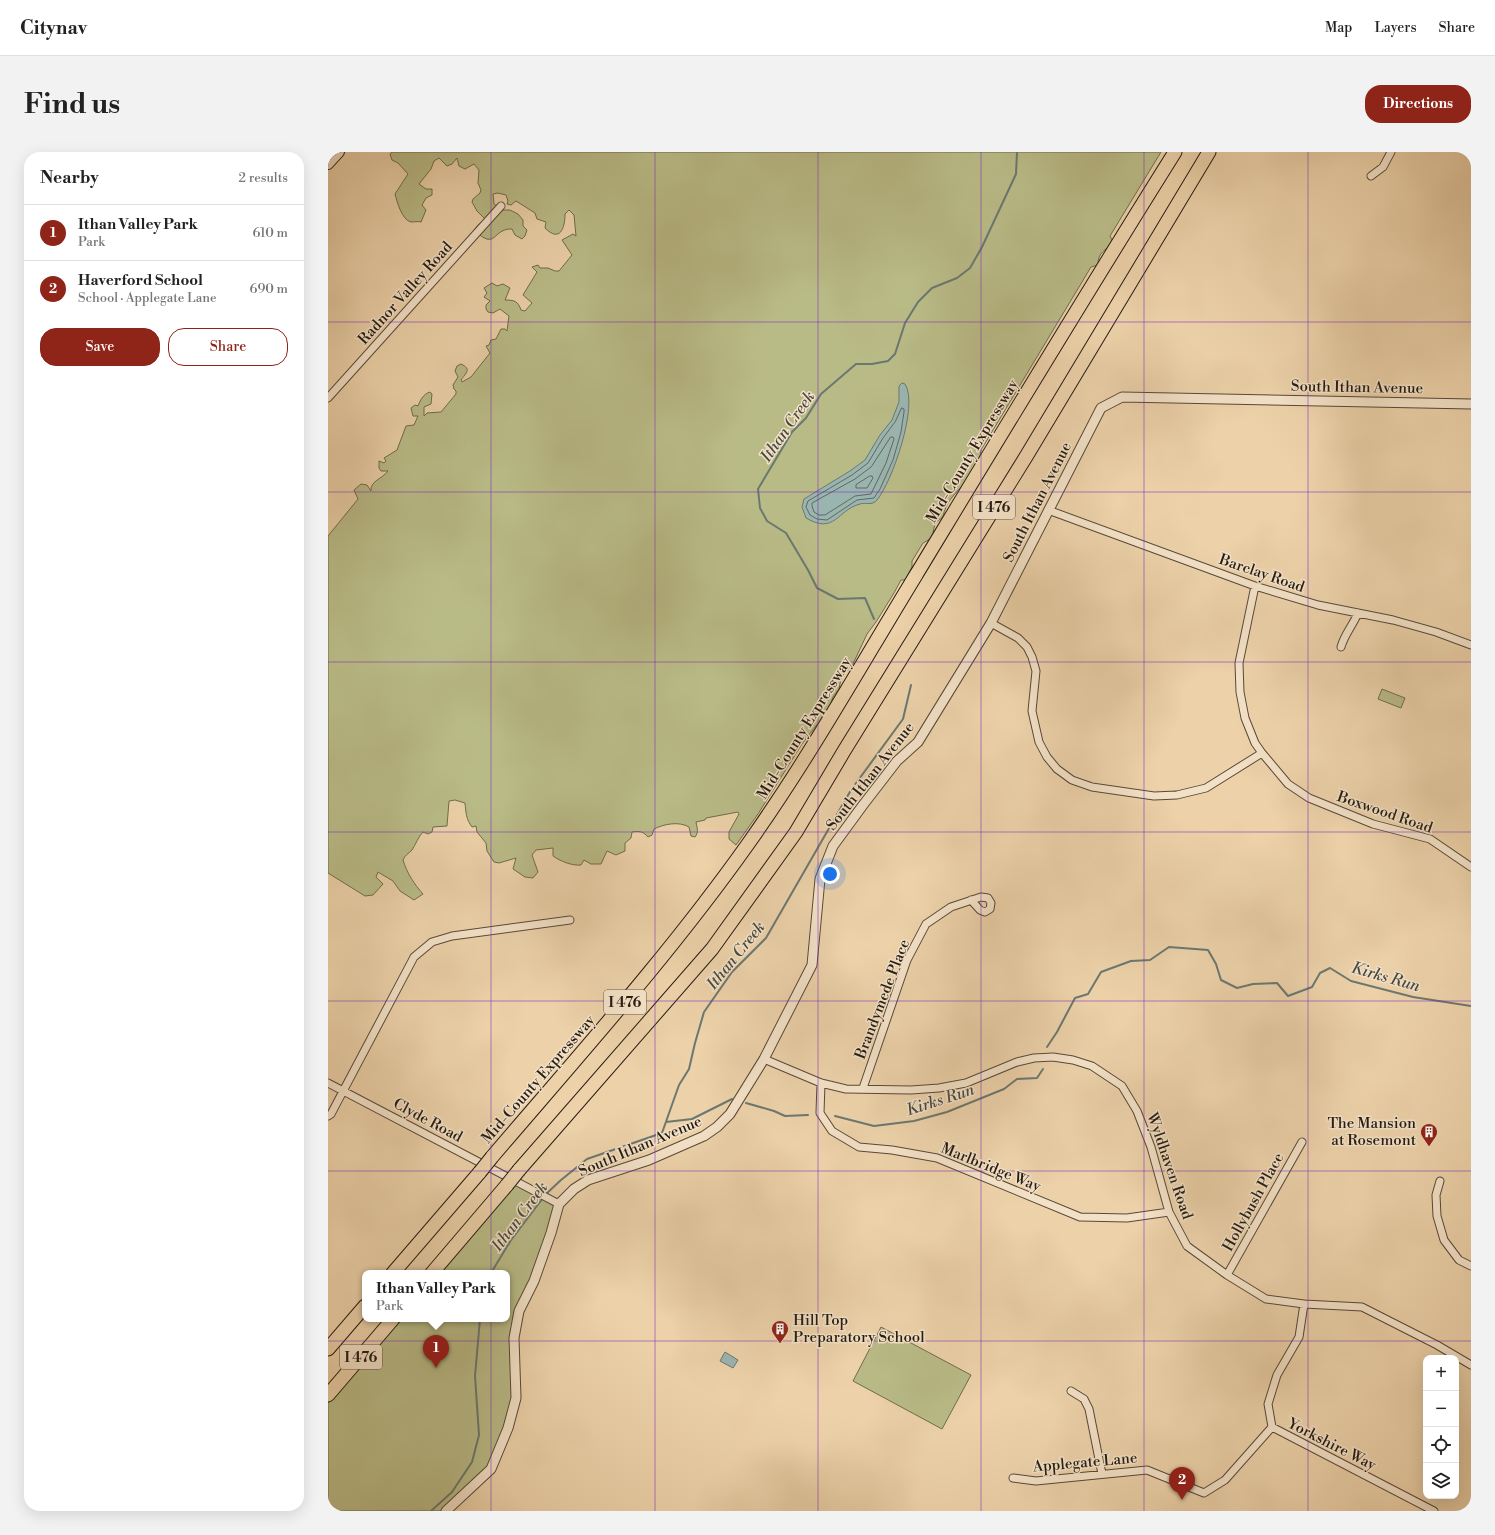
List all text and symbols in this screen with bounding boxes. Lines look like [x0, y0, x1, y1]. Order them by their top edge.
text: Citynav [20, 16, 87, 40]
text: Map [1325, 19, 1352, 37]
text: Layers [1374, 19, 1417, 37]
text: Share [1439, 19, 1475, 37]
button: Directions [1365, 85, 1471, 123]
text: Find us [24, 87, 120, 122]
text: Nearby [40, 167, 99, 189]
text: 2 results [239, 170, 288, 186]
text: Ithan Valley Park [78, 215, 198, 234]
text: 1 [50, 225, 56, 241]
text: 610 m [253, 225, 288, 241]
text: Park [78, 234, 105, 250]
street label: Radnor Valley Road [354, 237, 457, 349]
text: Haverford School [78, 271, 203, 290]
text: 2 [49, 281, 57, 297]
text: 690 m [250, 281, 288, 297]
text: School · Applegate Lane [78, 290, 217, 306]
button: Save [40, 328, 160, 366]
button: Share [168, 328, 288, 366]
street label: Mid-County Expressway [922, 375, 1023, 526]
street label: South Ithan Avenue [1291, 377, 1423, 398]
water label: Ithan Creek [756, 387, 819, 467]
street label: South Ithan Avenue [999, 439, 1076, 565]
road number: I 476 [973, 495, 1015, 519]
street label: Barclay Road [1216, 550, 1307, 597]
street label: Mid-County Expressway [753, 653, 856, 803]
street label: South Ithan Avenue [822, 718, 919, 834]
street label: Boxwood Road [1334, 787, 1436, 838]
your location [820, 864, 840, 884]
water label: Ithan Creek [702, 918, 769, 994]
street label: Brandymede Place [851, 937, 914, 1063]
water label: Kirks Run [1349, 958, 1423, 997]
road number: I 476 [604, 990, 646, 1014]
street label: Mid-County Expressway [477, 1011, 600, 1147]
water label: Kirks Run [904, 1079, 978, 1120]
street label: Clyde Road [390, 1094, 466, 1147]
street label: Wyldhaven Road [1142, 1109, 1197, 1222]
street label: South Ithan Avenue [576, 1112, 705, 1181]
place label: The Mansion at Rosemont [1327, 1114, 1417, 1150]
building icon: The Mansion at Rosemont [1419, 1122, 1439, 1147]
street label: Marlbridge Way [938, 1139, 1044, 1196]
street label: Hollybush Place [1219, 1150, 1288, 1255]
water label: Ithan Creek [487, 1178, 552, 1256]
popup [362, 1270, 510, 1322]
text: Ithan Valley Park [376, 1279, 496, 1298]
text: Park [376, 1298, 403, 1314]
place label: Hill Top Preparatory School [793, 1311, 925, 1347]
building icon: Hill Top Preparatory School [770, 1319, 790, 1344]
pin: 1 [423, 1335, 449, 1368]
road number: I 476 [340, 1345, 382, 1369]
map controls [1423, 1355, 1459, 1499]
button: + [1423, 1355, 1459, 1391]
button: − [1423, 1391, 1459, 1427]
street label: Yorkshire Way [1283, 1414, 1380, 1475]
button: locate [1423, 1427, 1459, 1463]
street label: Applegate Lane [1031, 1448, 1138, 1477]
button: layers [1423, 1463, 1459, 1499]
pin: 2 [1169, 1467, 1195, 1500]

